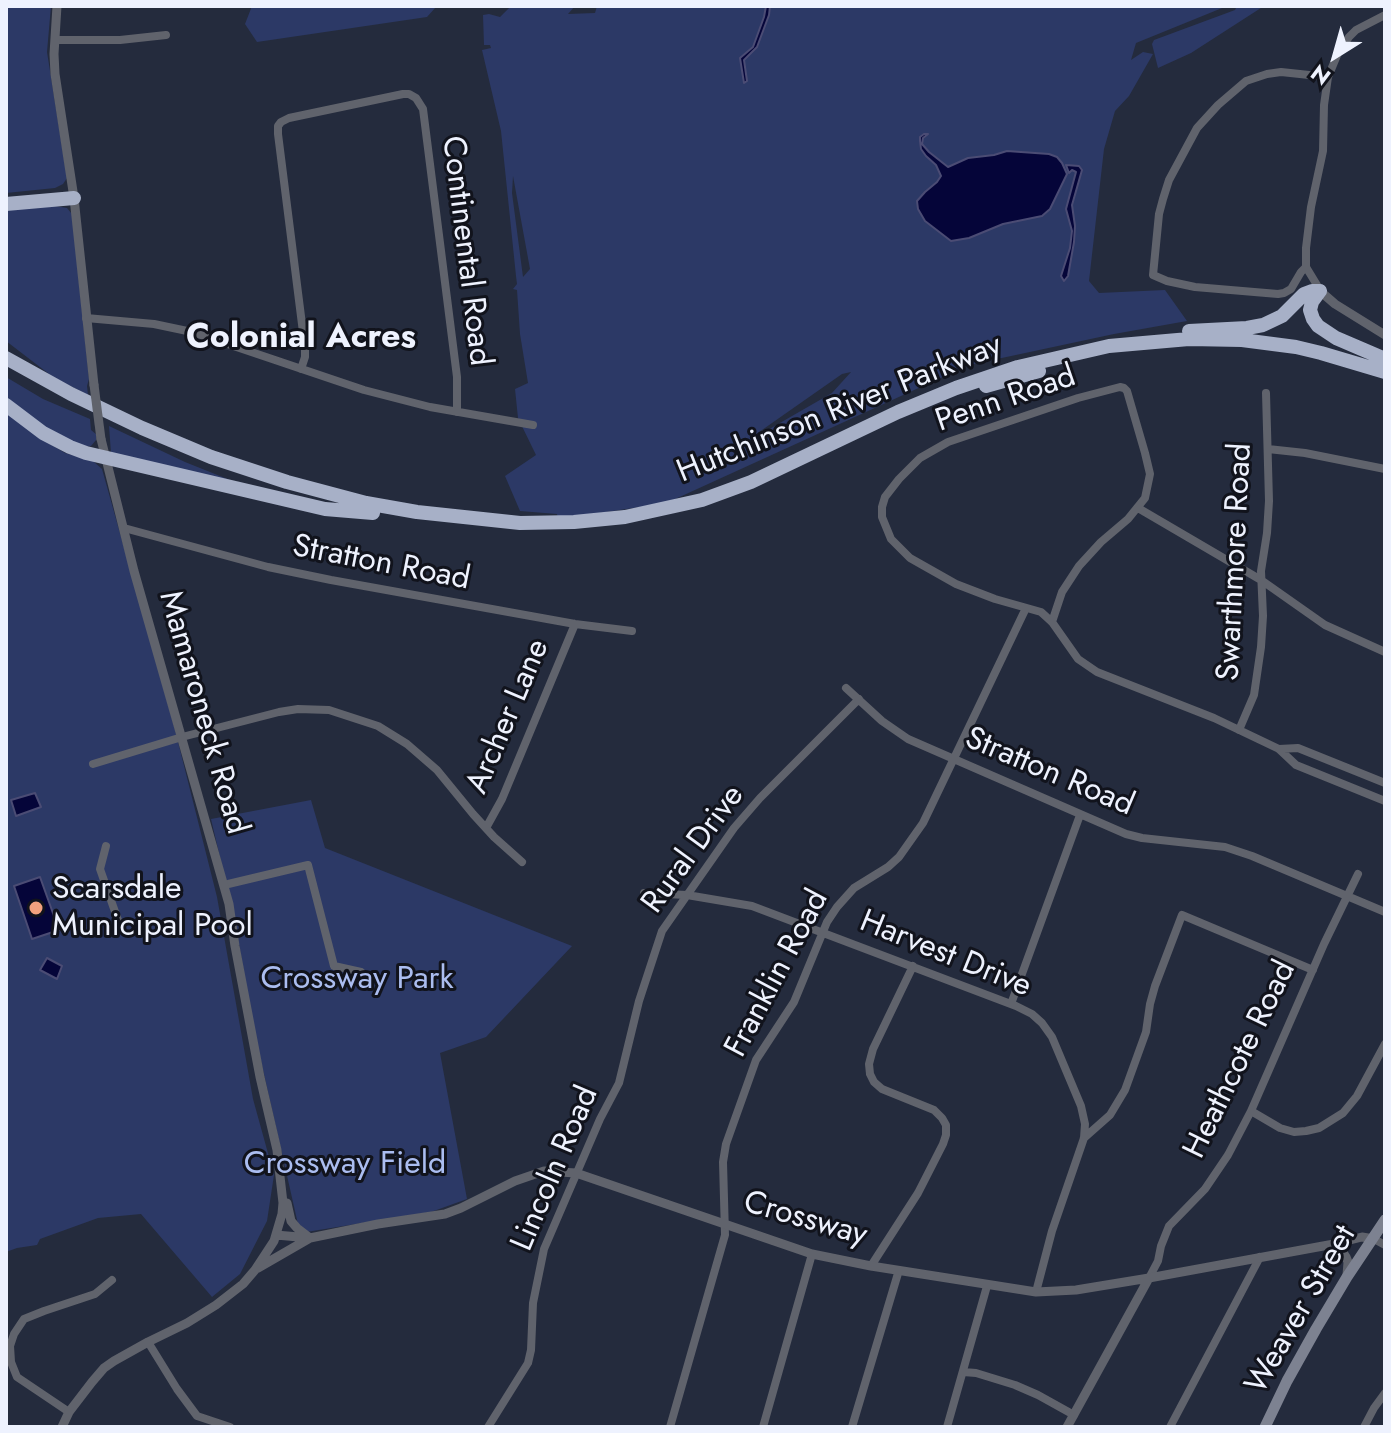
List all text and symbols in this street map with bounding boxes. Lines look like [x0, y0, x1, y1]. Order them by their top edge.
north arrow [1295, 16, 1375, 96]
text: N [1304, 57, 1337, 93]
street label: Continental Road [432, 134, 498, 368]
district label: Colonial Acres [186, 319, 416, 359]
street label: Hutchinson River Parkway [672, 327, 1008, 493]
street label: Penn Road [931, 358, 1081, 442]
street label: Swarthmore Road [1211, 442, 1261, 682]
street label: Stratton Road [289, 528, 473, 600]
street label: Mamaroneck Road [149, 587, 255, 839]
street label: Archer Lane [459, 634, 559, 800]
street label: Stratton Road [959, 720, 1139, 826]
street label: Rural Drive [635, 778, 753, 922]
place label: Scarsdale Municipal Pool [52, 871, 253, 946]
street label: Franklin Road [718, 884, 838, 1064]
marker: Scarsdale Municipal Pool [27, 899, 45, 917]
street label: Harvest Drive [854, 903, 1036, 1007]
street label: Heathcote Road [1177, 955, 1305, 1165]
park label: Crossway Park [260, 961, 454, 999]
street label: Lincoln Road [504, 1081, 608, 1257]
park label: Crossway Field [244, 1146, 446, 1184]
street label: Crossway [739, 1184, 871, 1256]
street label: Weaver Street [1238, 1219, 1366, 1401]

